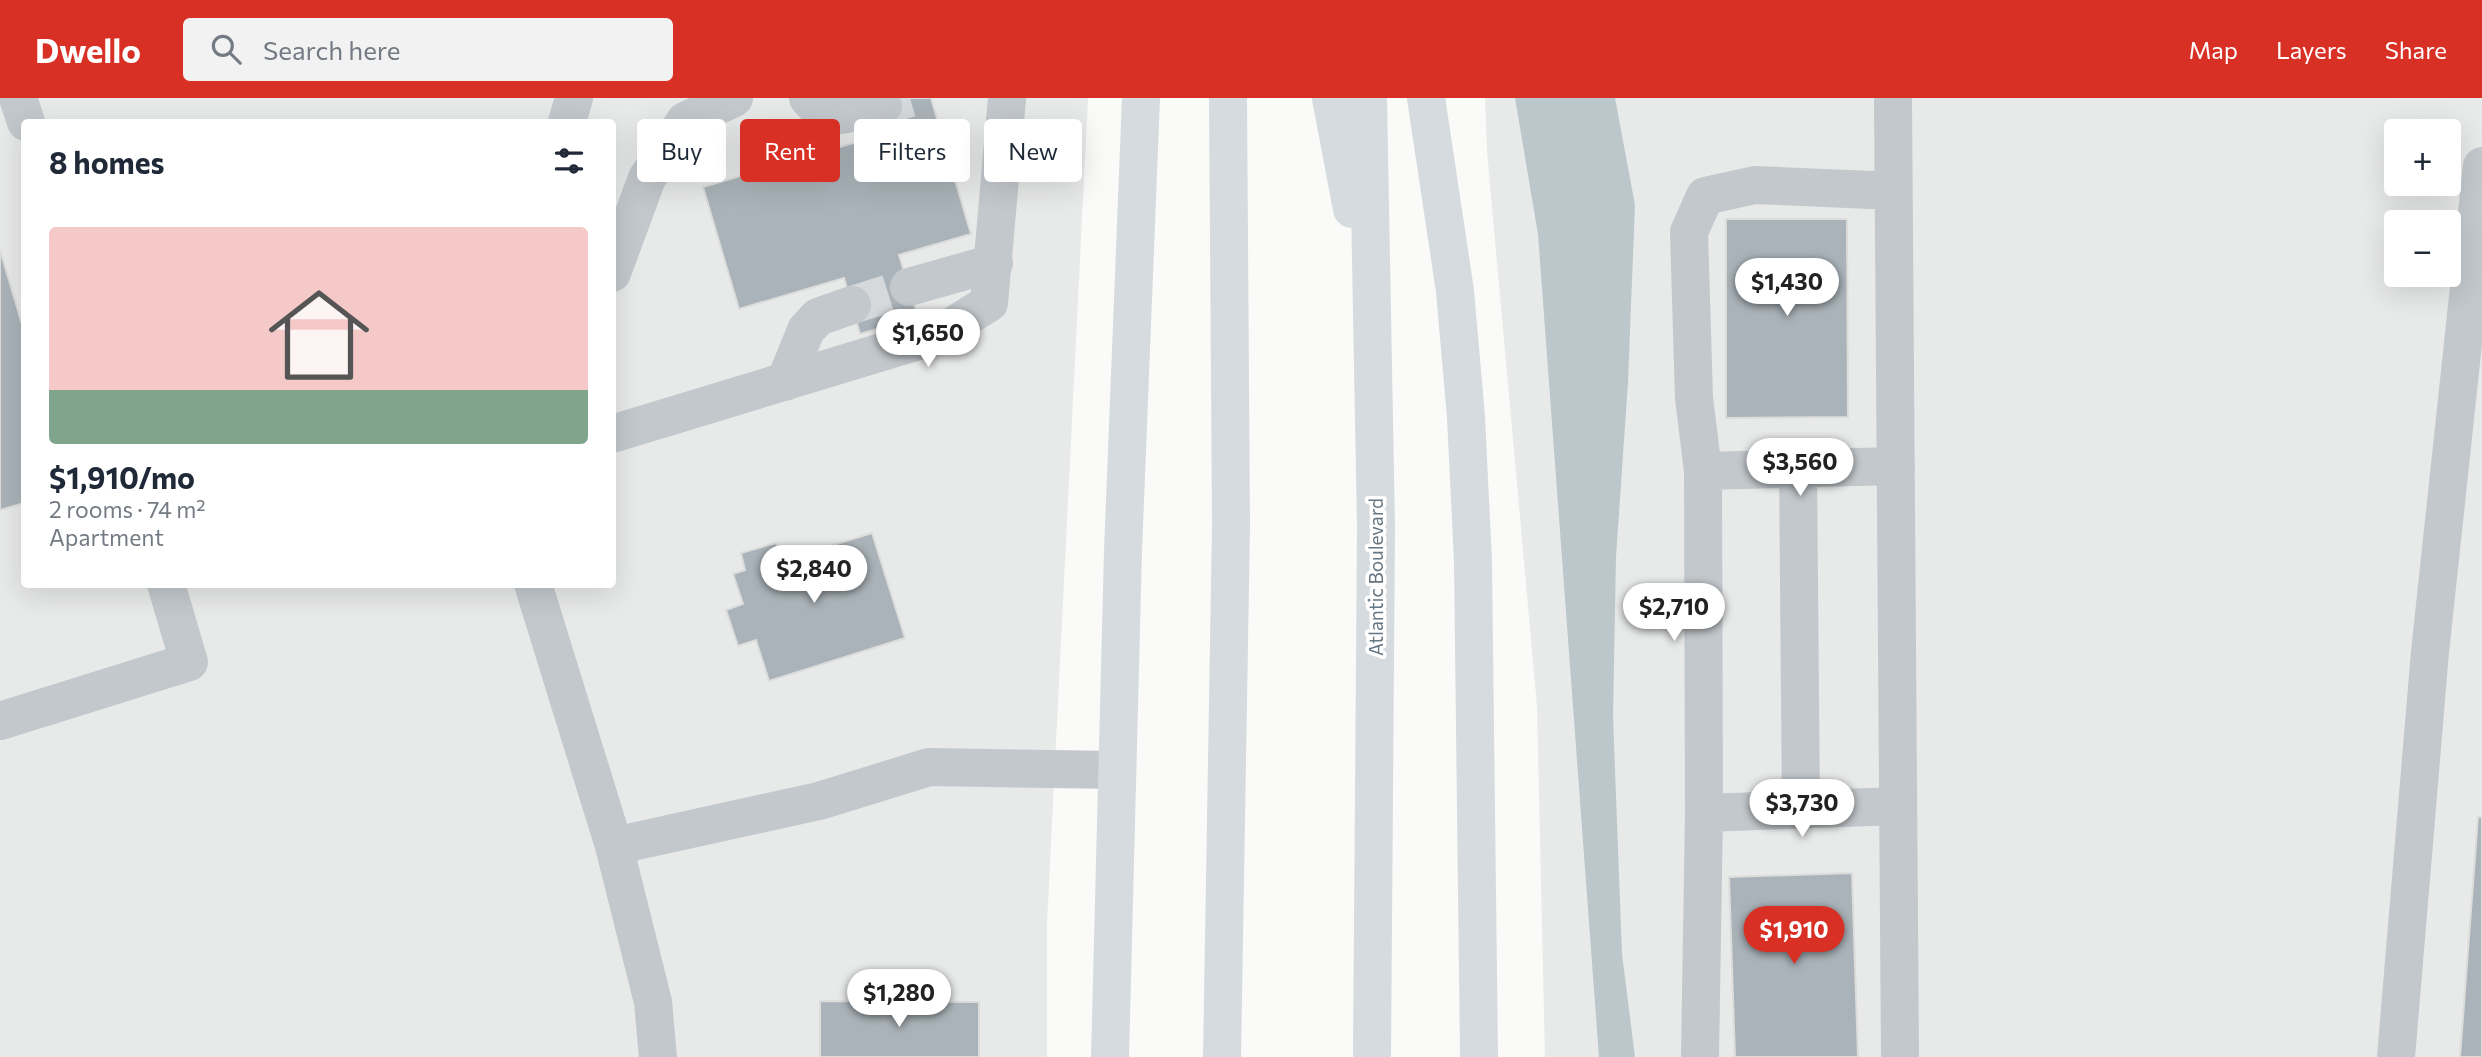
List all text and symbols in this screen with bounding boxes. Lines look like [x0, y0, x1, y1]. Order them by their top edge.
search box [183, 18, 673, 81]
text: Dwello [35, 29, 141, 70]
icon: search [207, 30, 245, 68]
text: Search here [263, 34, 401, 65]
text: Map [2189, 35, 2238, 64]
text: Layers [2276, 35, 2347, 64]
text: Share [2385, 35, 2447, 64]
chip: Buy [637, 119, 726, 182]
chip: Rent [740, 119, 840, 182]
chip: Filters [854, 119, 970, 182]
chip: New [984, 119, 1082, 182]
map controls [2384, 119, 2461, 287]
button: + [2384, 119, 2461, 196]
icon: filters [550, 142, 588, 180]
text: 8 homes [49, 143, 165, 180]
button: − [2384, 210, 2461, 287]
pin: $1,430 [1730, 258, 1844, 318]
text: $1,430 [1751, 267, 1823, 295]
icon: home [256, 272, 382, 398]
pin: $1,650 [871, 310, 985, 369]
text: $1,650 [892, 318, 964, 346]
pin: $3,560 [1743, 438, 1857, 498]
text: $3,560 [1763, 447, 1837, 475]
text: $1,910/mo [49, 458, 195, 495]
text: 2 rooms · 74 m² [49, 495, 205, 523]
street label: Atlantic Boulevard [1364, 498, 1387, 656]
text: Apartment [49, 523, 164, 551]
pin: $2,840 [757, 546, 871, 605]
text: $2,840 [776, 554, 852, 582]
pin: $2,710 [1617, 584, 1731, 643]
text: $2,710 [1639, 592, 1709, 620]
pin: $3,730 [1745, 780, 1859, 839]
text: $3,730 [1765, 788, 1839, 816]
pin: $1,910 [1737, 906, 1851, 966]
text: $1,910 [1760, 915, 1828, 943]
pin: $1,280 [842, 970, 956, 1029]
text: $1,280 [863, 978, 935, 1006]

